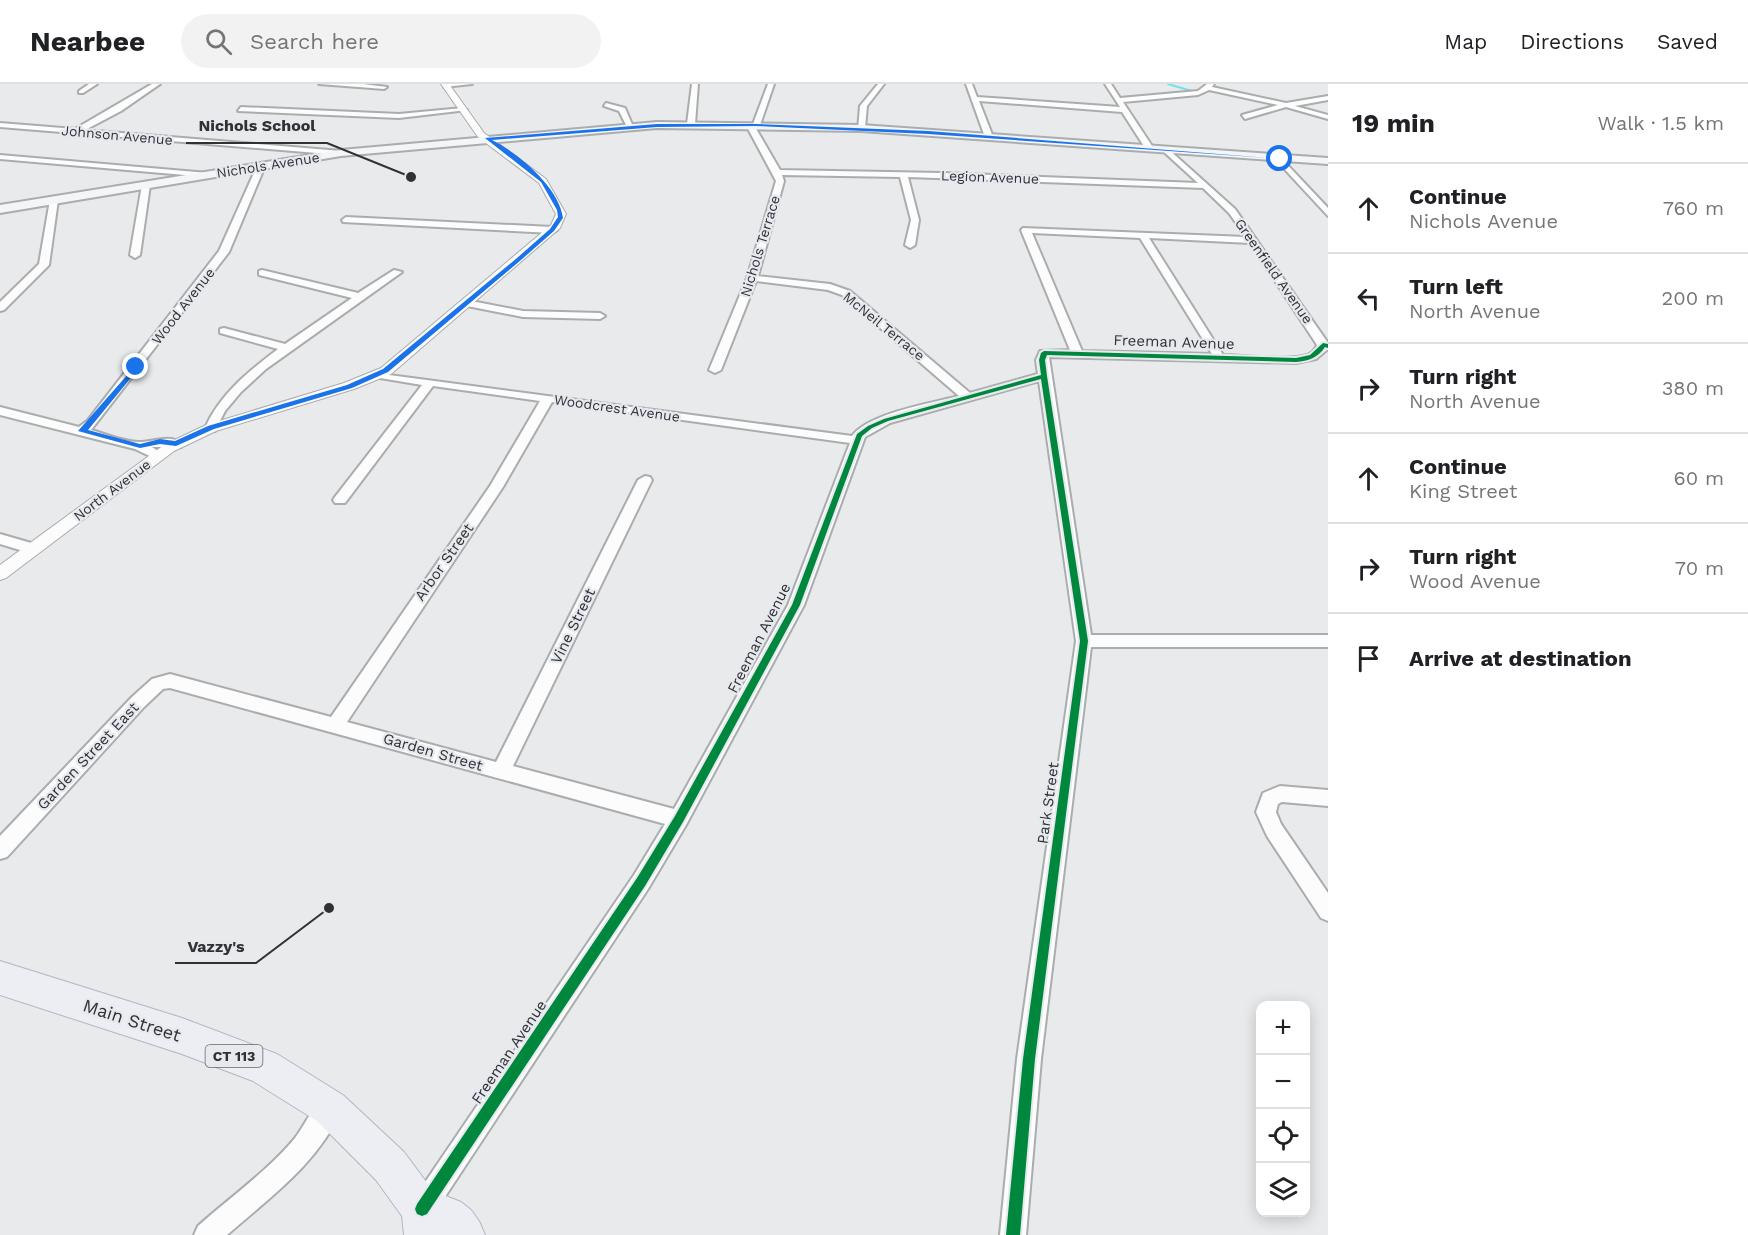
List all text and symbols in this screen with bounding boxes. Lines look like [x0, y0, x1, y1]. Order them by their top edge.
search box [181, 14, 601, 68]
text: Nearbee [30, 25, 145, 58]
icon: search [202, 25, 235, 58]
text: Search here [250, 29, 379, 54]
text: Map [1444, 29, 1487, 54]
text: Directions [1520, 29, 1624, 54]
text: Saved [1657, 29, 1718, 54]
text: 19 min [1352, 108, 1435, 138]
callout: Nichols School [186, 109, 327, 143]
text: Walk · 1.5 km [1598, 111, 1724, 135]
text: Nichols School [198, 116, 316, 135]
street label: Johnson Avenue [61, 122, 173, 148]
route start [1266, 145, 1292, 171]
street label: Nichols Avenue [215, 149, 321, 181]
street label: Legion Avenue [941, 167, 1039, 187]
text: Continue [1409, 184, 1507, 209]
icon: ahead [1352, 192, 1385, 225]
street label: Nichols Terrace [737, 193, 783, 299]
text: 760 m [1663, 196, 1724, 220]
text: Nichols Avenue [1409, 209, 1558, 233]
street label: Greenfield Avenue [1232, 215, 1316, 327]
street label: Wood Avenue [148, 265, 218, 347]
text: Turn left [1409, 274, 1503, 299]
icon: left [1352, 282, 1385, 315]
text: 200 m [1662, 286, 1724, 310]
street label: McNeil Terrace [840, 288, 928, 364]
text: North Avenue [1409, 299, 1541, 323]
street label: Freeman Avenue [1113, 331, 1235, 353]
route end [122, 353, 148, 379]
text: Turn right [1409, 364, 1516, 389]
icon: right [1352, 372, 1385, 405]
text: 380 m [1662, 376, 1724, 400]
text: North Avenue [1409, 389, 1541, 413]
street label: Woodcrest Avenue [553, 391, 681, 425]
text: Continue [1409, 454, 1507, 479]
street label: North Avenue [70, 456, 154, 524]
icon: ahead [1352, 462, 1385, 495]
text: 60 m [1674, 466, 1724, 490]
text: King Street [1409, 479, 1517, 503]
street label: Arbor Street [411, 519, 478, 604]
text: Turn right [1409, 544, 1516, 569]
icon: right [1352, 552, 1385, 585]
text: 70 m [1675, 556, 1724, 580]
text: Wood Avenue [1409, 569, 1541, 593]
street label: Freeman Avenue [723, 580, 795, 696]
street label: Vine Street [547, 585, 599, 667]
icon: arrive [1352, 642, 1385, 675]
text: Arrive at destination [1409, 646, 1632, 671]
street label: Garden Street East [34, 698, 143, 813]
street label: Garden Street [381, 729, 486, 775]
street label: Park Street [1033, 760, 1063, 845]
callout: Vazzy's [175, 929, 256, 963]
text: Vazzy's [187, 937, 245, 956]
street label: Main Street [80, 994, 184, 1046]
street label: Freeman Avenue [468, 997, 550, 1107]
map controls [1256, 1001, 1310, 1217]
button: + [1256, 1001, 1310, 1055]
road number: CT 113 [206, 1045, 262, 1067]
button: − [1256, 1055, 1310, 1109]
button: locate [1256, 1109, 1310, 1163]
button: layers [1256, 1163, 1310, 1217]

